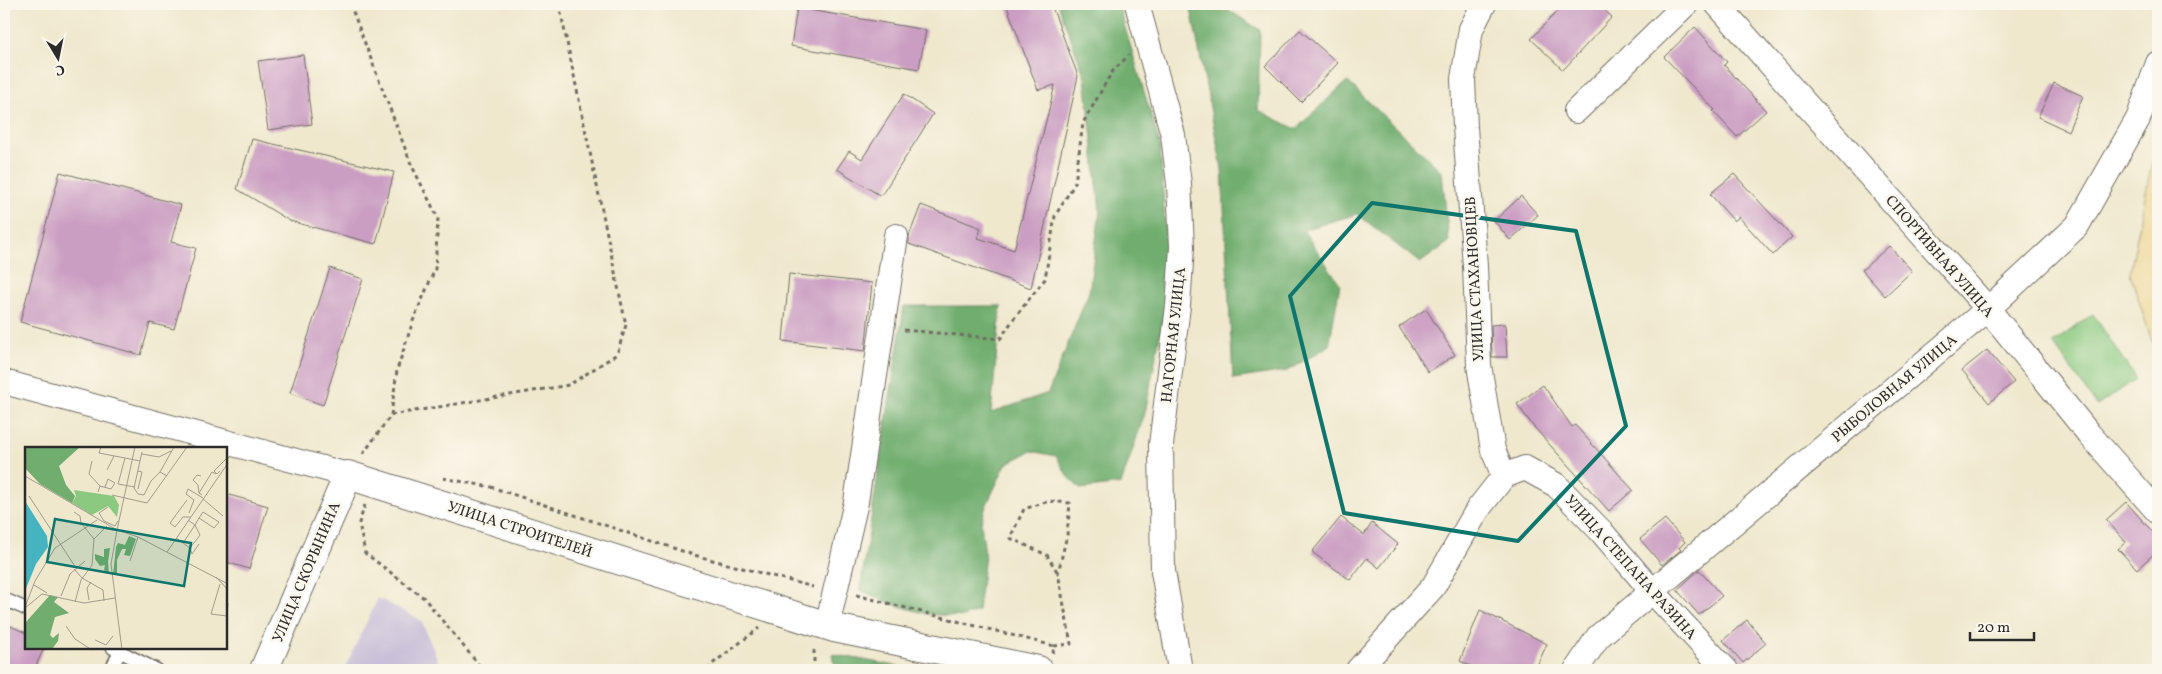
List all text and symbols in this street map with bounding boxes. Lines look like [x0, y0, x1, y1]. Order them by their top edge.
north arrow [32, 32, 82, 82]
text: С [54, 59, 66, 79]
street label: СПОРТИВНАЯ УЛИЦА [1880, 191, 1998, 323]
street label: УЛИЦА СТАХАНОВЦЕВ [1461, 196, 1490, 362]
street label: НАГОРНАЯ УЛИЦА [1157, 266, 1192, 404]
street label: РЫБОЛОВНАЯ УЛИЦА [1828, 330, 1963, 448]
inset map [25, 447, 228, 649]
street label: УЛИЦА СТЕПАНА РАЗИНА [1559, 491, 1701, 645]
street label: УЛИЦА СТРОИТЕЛЕЙ [444, 497, 595, 564]
street label: УЛИЦА СКОРЫНИНА [268, 498, 347, 646]
scale bar [1970, 609, 2033, 641]
text: 20 m [1977, 618, 2010, 639]

